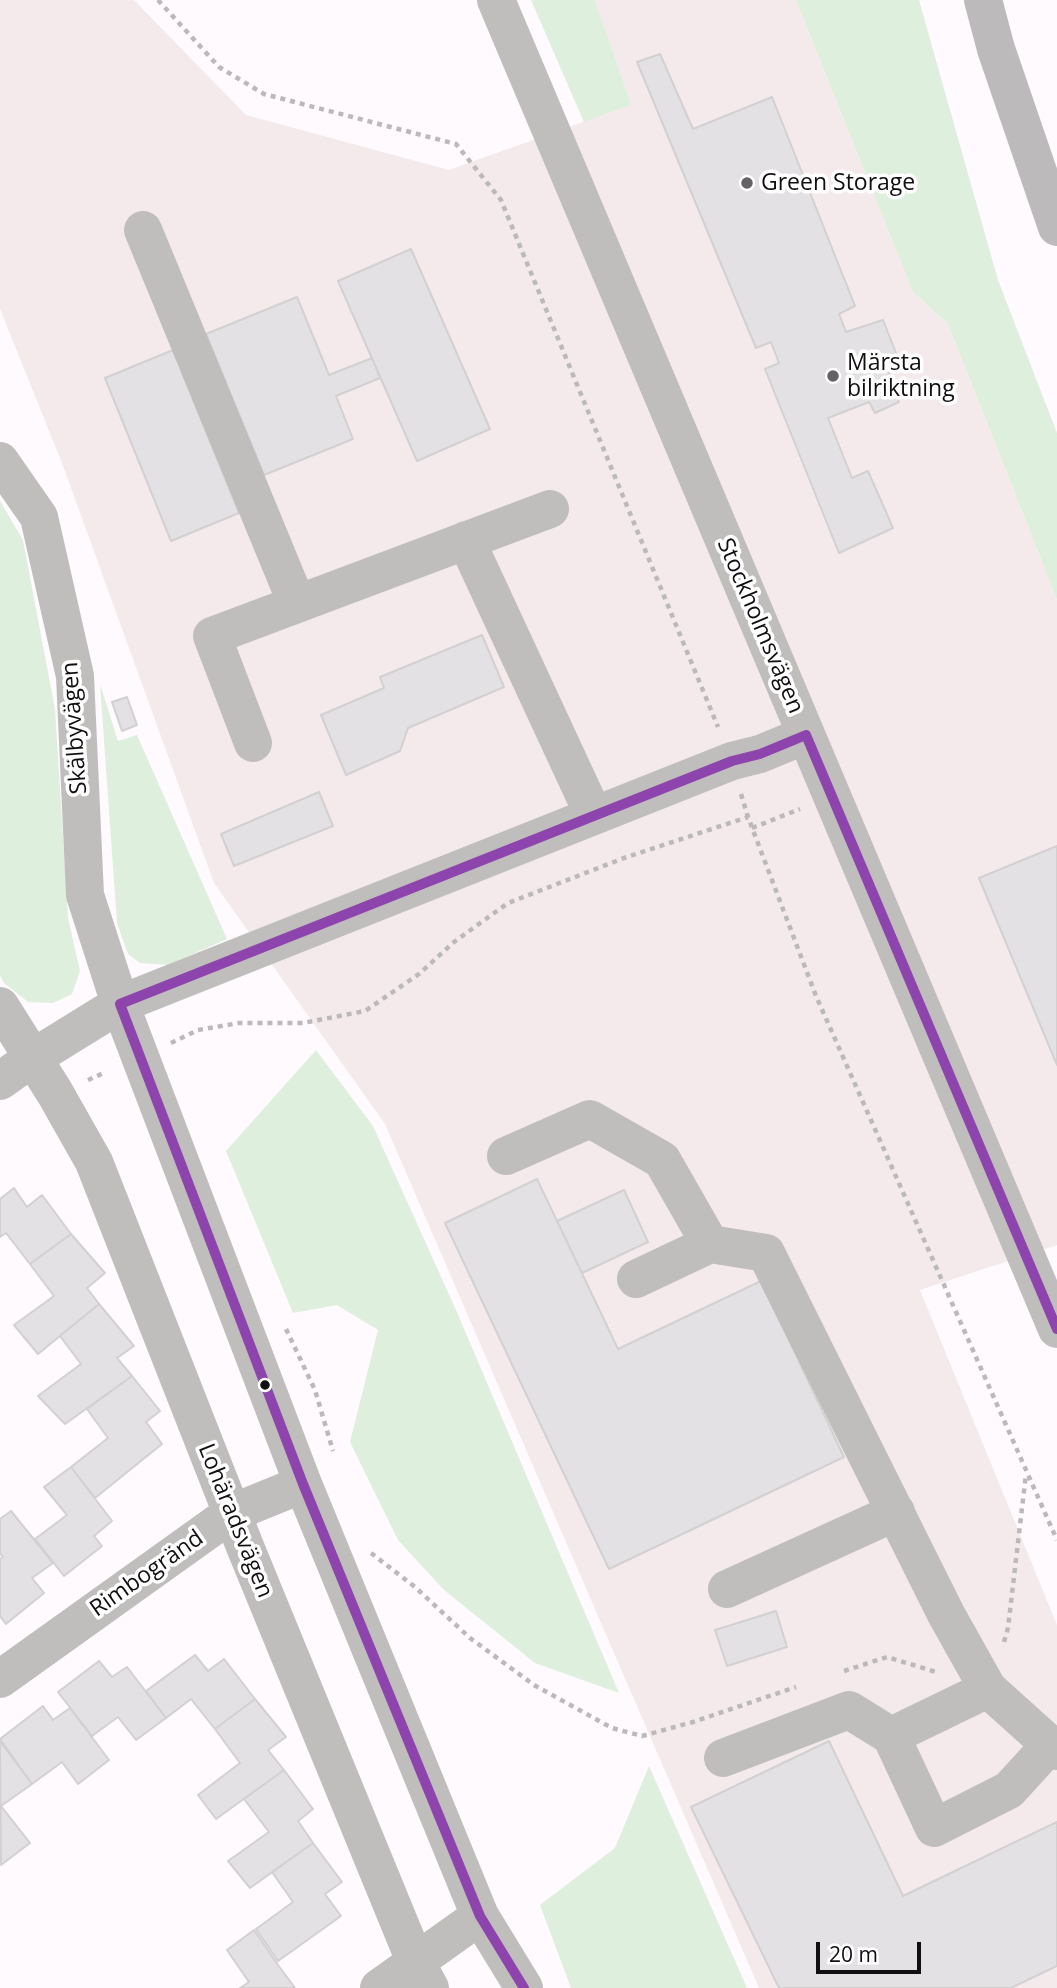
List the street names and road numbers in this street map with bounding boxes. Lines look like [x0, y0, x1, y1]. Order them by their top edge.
street label: Stockholmsvägen [711, 534, 809, 718]
street label: Skälbyvägen [57, 661, 93, 795]
street label: Lohäradsvägen [192, 1440, 278, 1602]
street label: Rimbogränd [85, 1525, 209, 1623]

